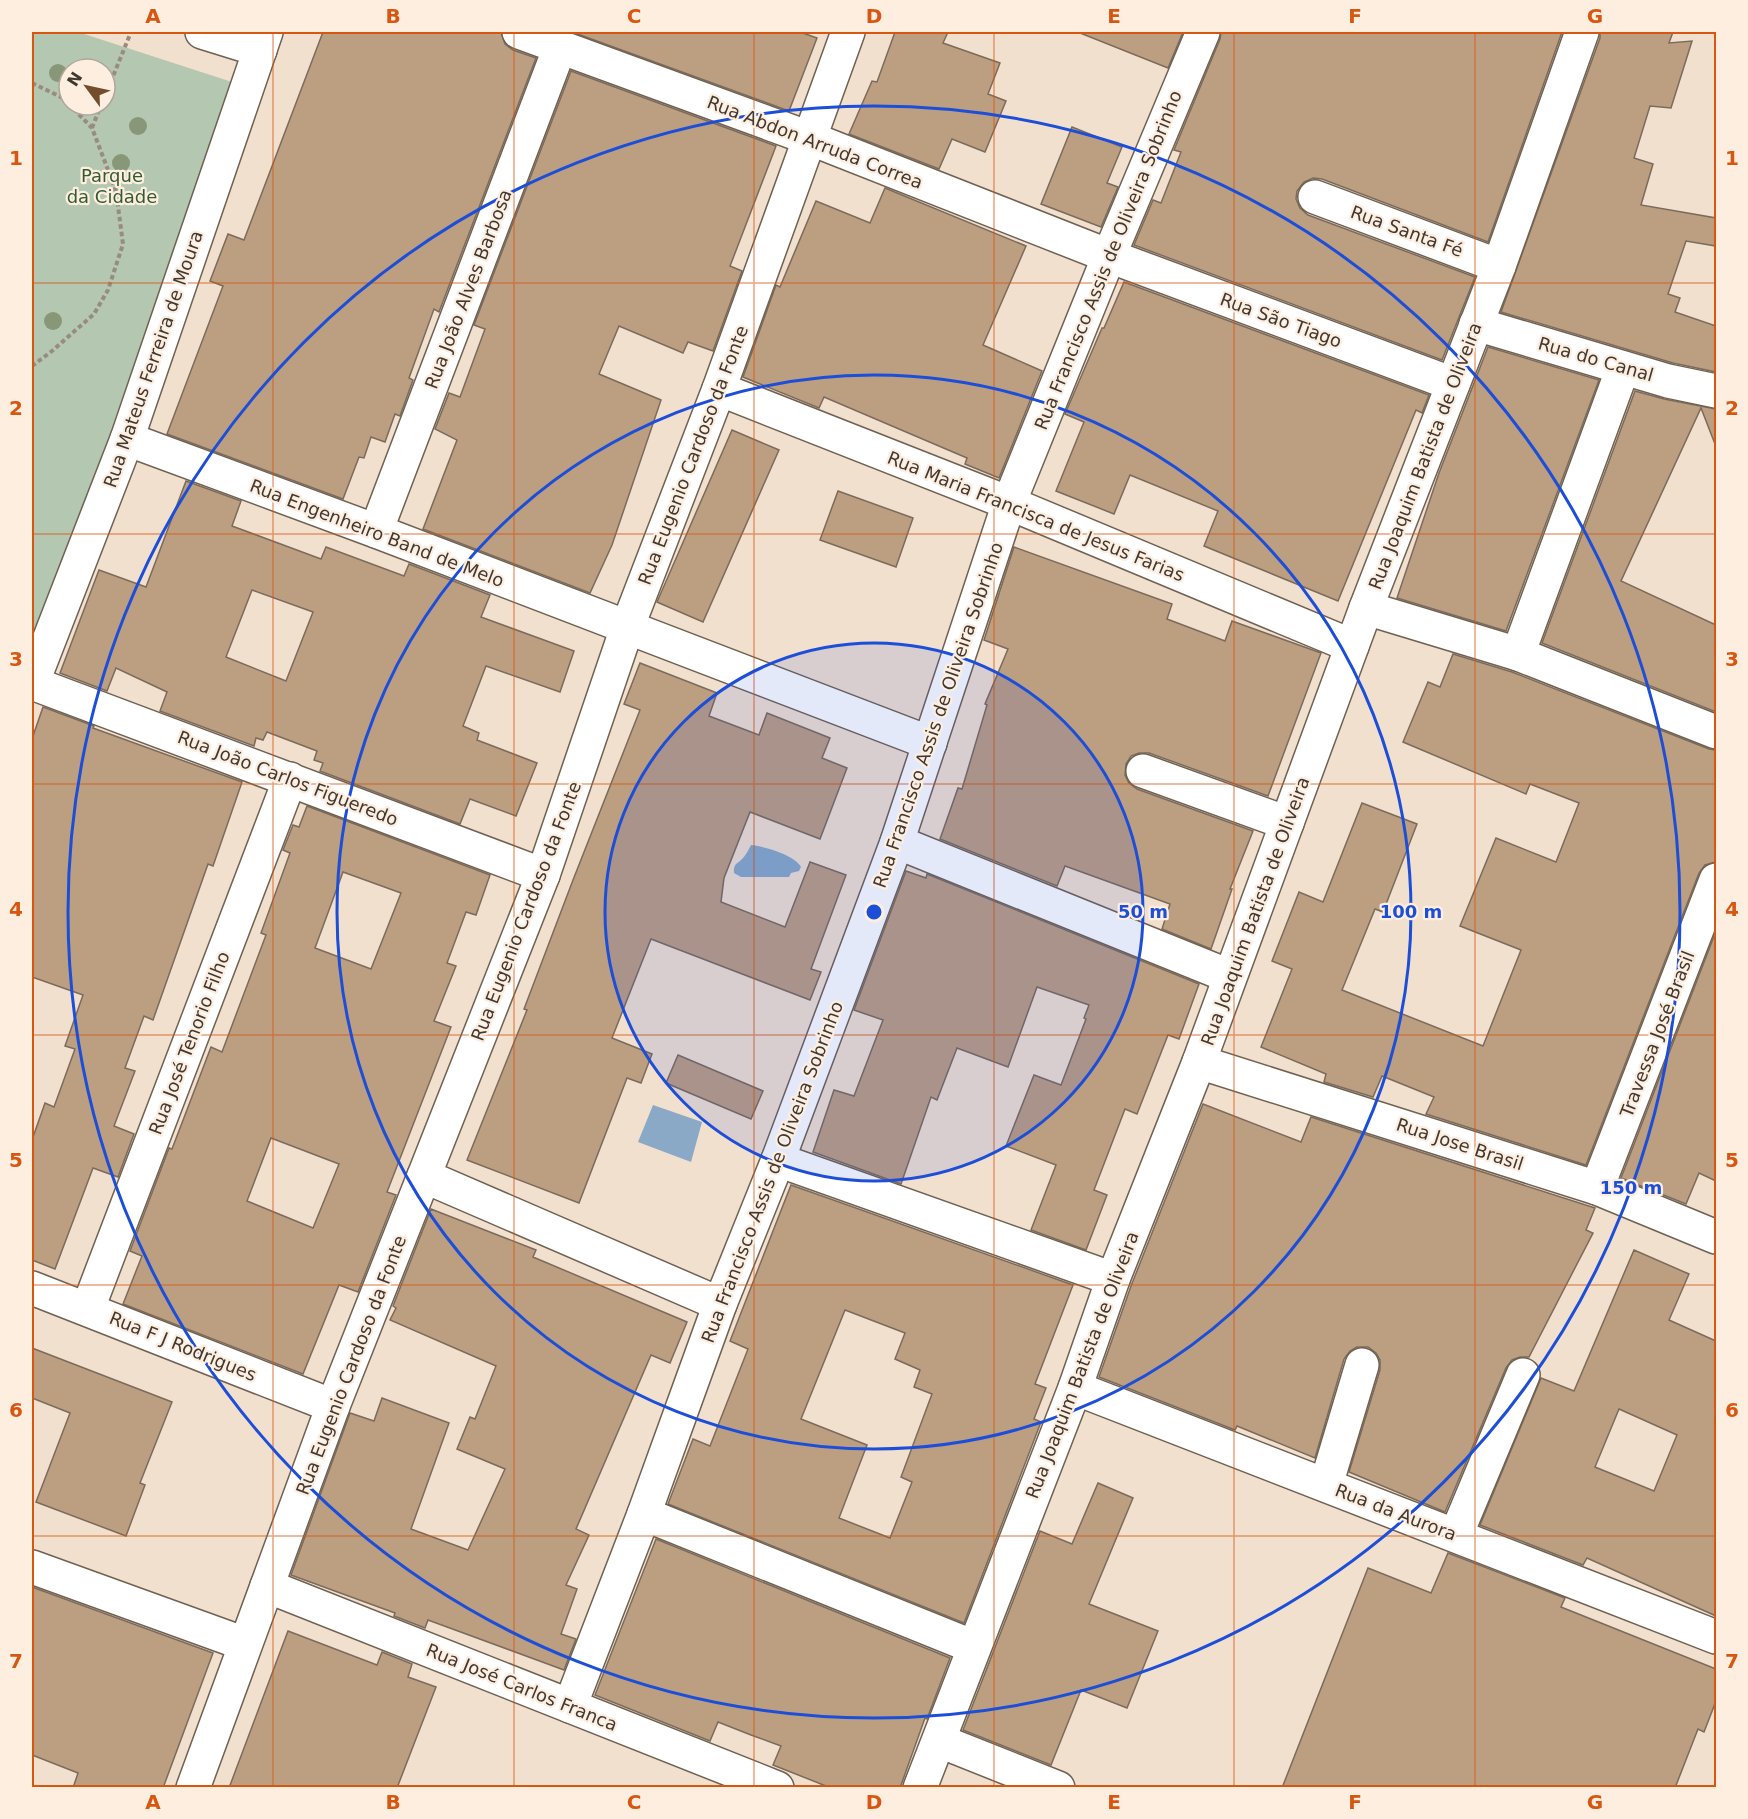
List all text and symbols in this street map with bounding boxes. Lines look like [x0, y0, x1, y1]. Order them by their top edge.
text: A [145, 4, 161, 28]
text: B [385, 4, 401, 28]
text: C [627, 4, 641, 28]
text: D [866, 4, 882, 28]
text: E [1107, 4, 1121, 28]
text: F [1348, 4, 1362, 28]
text: G [1587, 4, 1603, 28]
north arrow [57, 57, 117, 117]
text: N [63, 68, 86, 90]
street label: Rua Francisco Assis de Oliveira Sobrinho [1030, 87, 1186, 433]
street label: Rua Abdon Arruda Correa [704, 91, 926, 193]
text: 1 [9, 146, 23, 170]
text: 1 [1725, 146, 1739, 170]
park label: Parque da Cidade [67, 165, 157, 207]
street label: Rua João Alves Barbosa [420, 186, 516, 392]
street label: Rua Santa Fé [1348, 201, 1466, 261]
street label: Rua Mateus Ferreira de Moura [99, 228, 207, 490]
street label: Rua São Tiago [1217, 288, 1345, 352]
street label: Rua Joaquim Batista de Oliveira [1364, 319, 1486, 593]
street label: Rua Eugenio Cardoso da Fonte [634, 322, 752, 588]
street label: Rua do Canal [1536, 332, 1656, 386]
text: 2 [9, 396, 23, 420]
text: 2 [1725, 396, 1739, 420]
street label: Rua Maria Francisca de Jesus Farias [884, 447, 1188, 585]
street label: Rua Engenheiro Band de Melo [247, 475, 507, 591]
street label: Rua Francisco Assis de Oliveira Sobrinho [869, 539, 1007, 891]
text: 3 [9, 647, 23, 671]
text: 3 [1725, 647, 1739, 671]
street label: Rua João Carlos Figueredo [175, 726, 401, 830]
street label: Rua Joaquim Batista de Oliveira [1196, 774, 1314, 1048]
street label: Rua Eugenio Cardoso da Fonte [467, 778, 585, 1044]
text: 4 [9, 897, 23, 921]
text: 4 [1725, 897, 1739, 921]
text: 50 m [1118, 901, 1168, 922]
text: 100 m [1380, 901, 1442, 922]
centre of rings [864, 902, 884, 922]
street label: Rua José Tenorio Filho [144, 948, 234, 1138]
street label: Travessa José Brasil [1615, 948, 1698, 1121]
street label: Rua Francisco Assis de Oliveira Sobrinho [697, 998, 847, 1346]
street label: Rua Jose Brasil [1394, 1114, 1526, 1174]
text: 5 [9, 1148, 23, 1172]
text: 5 [1725, 1148, 1739, 1172]
text: 150 m [1600, 1177, 1662, 1198]
street label: Rua Joaquim Batista de Oliveira [1021, 1228, 1143, 1502]
street label: Rua Eugenio Cardoso da Fonte [292, 1232, 410, 1498]
street label: Rua F J Rodrigues [106, 1307, 260, 1385]
text: 6 [9, 1398, 23, 1422]
text: 6 [1725, 1398, 1739, 1422]
street label: Rua da Aurora [1332, 1479, 1460, 1545]
street label: Rua José Carlos Franca [423, 1639, 621, 1735]
text: 7 [9, 1649, 23, 1673]
text: 7 [1725, 1649, 1739, 1673]
text: A [145, 1790, 161, 1814]
text: B [385, 1790, 401, 1814]
text: C [627, 1790, 641, 1814]
text: D [866, 1790, 882, 1814]
text: E [1107, 1790, 1121, 1814]
text: F [1348, 1790, 1362, 1814]
text: G [1587, 1790, 1603, 1814]

